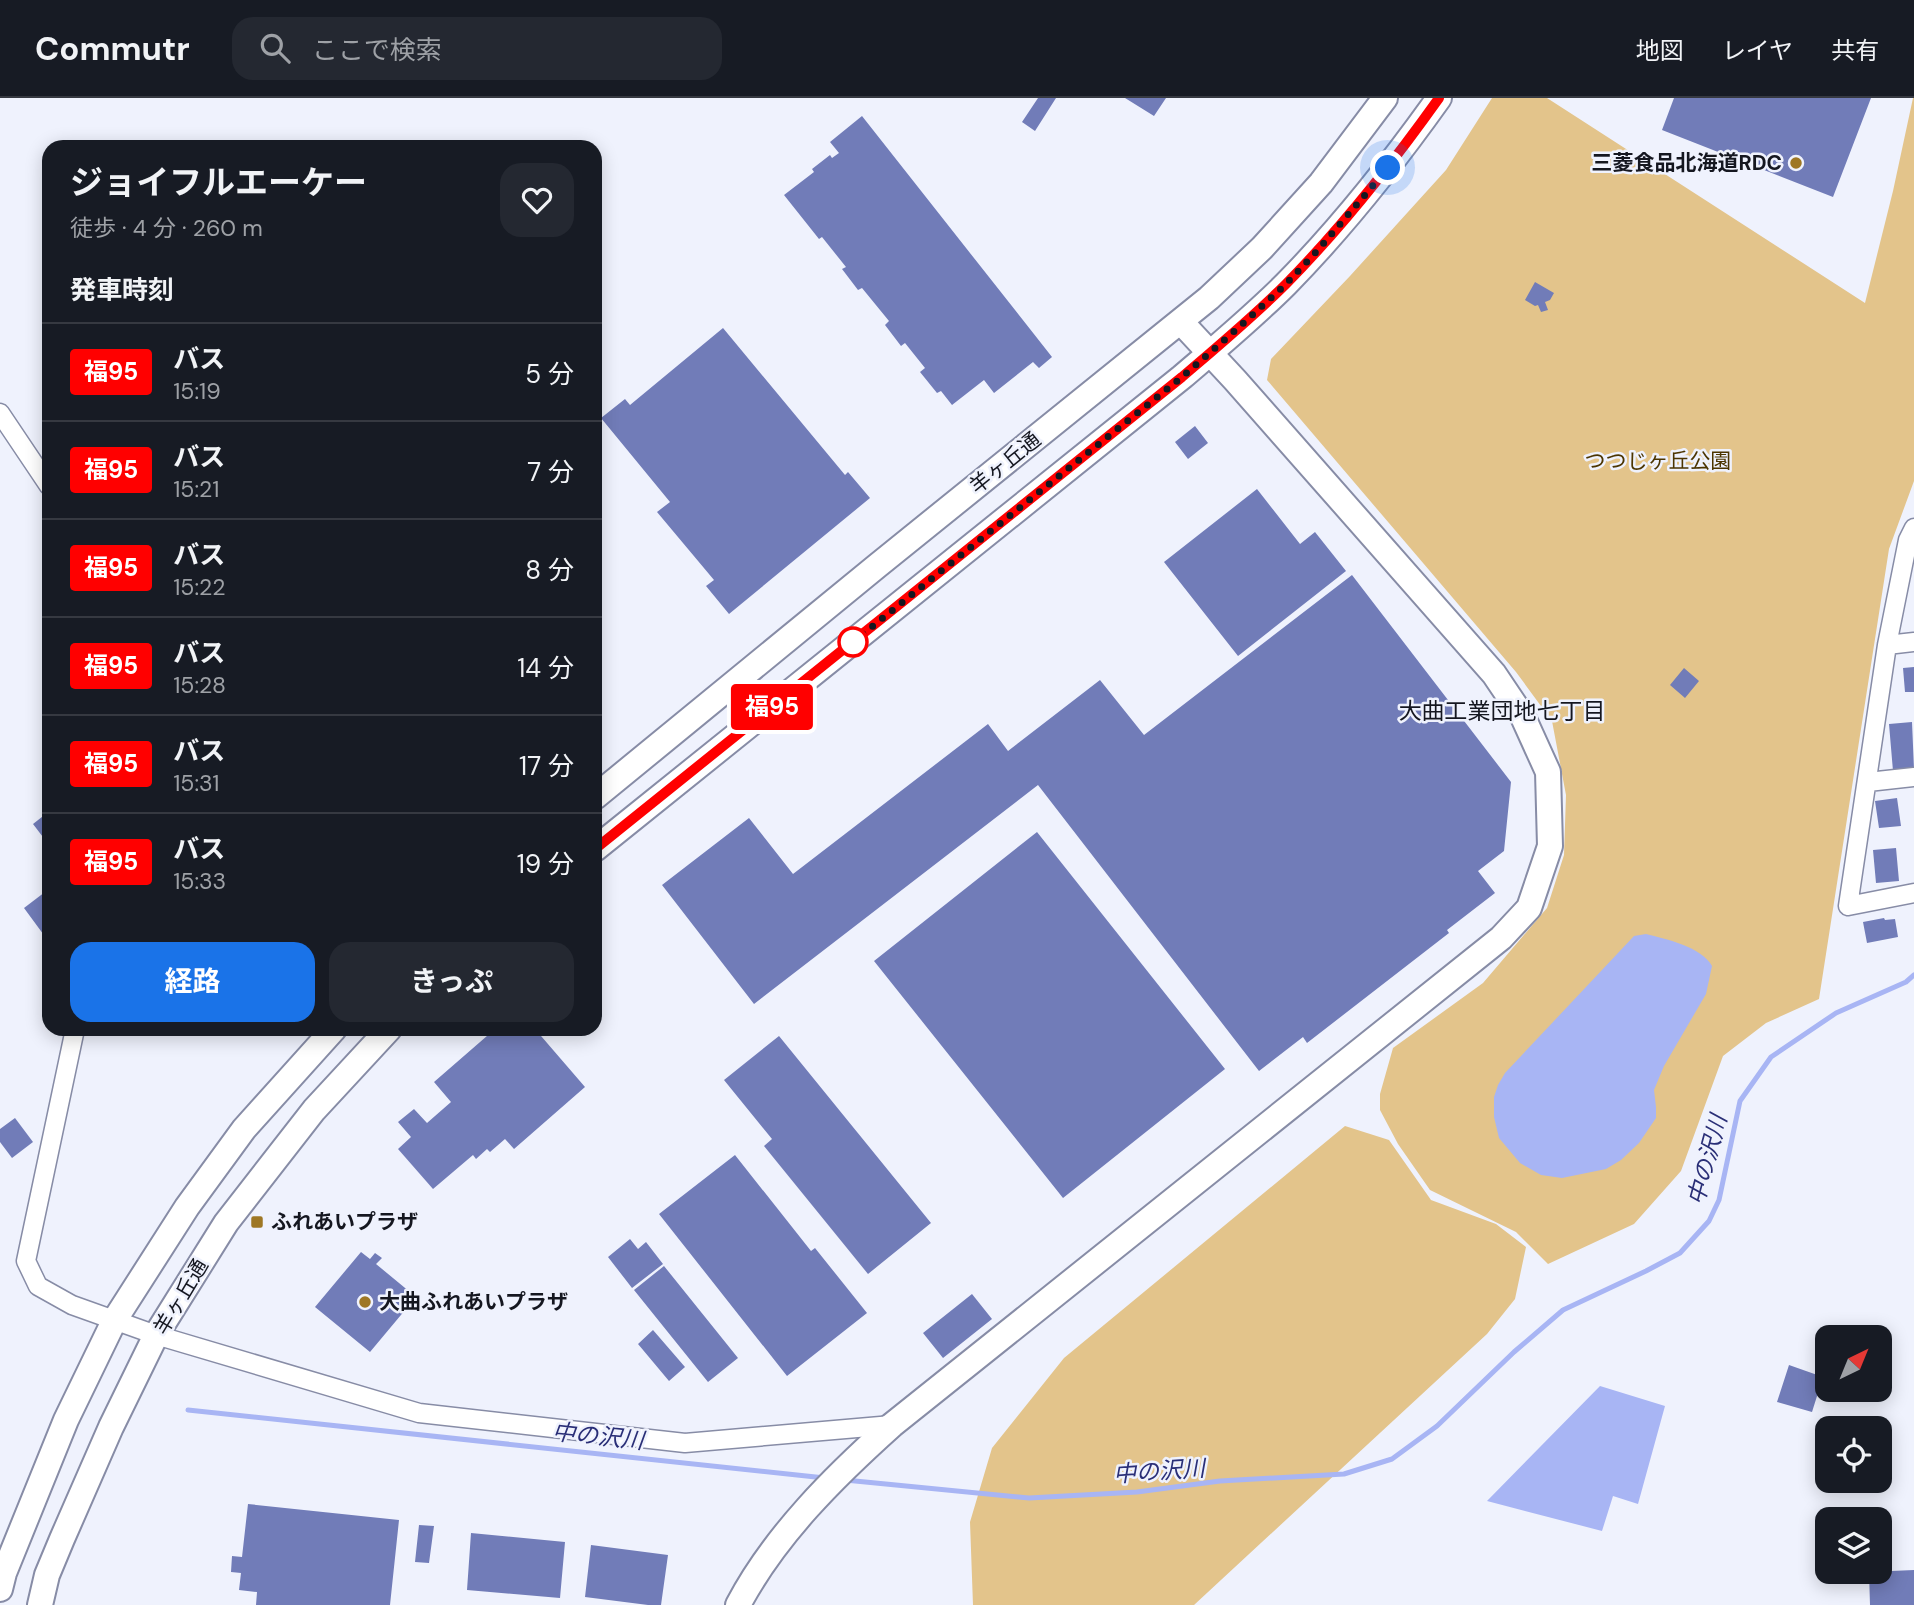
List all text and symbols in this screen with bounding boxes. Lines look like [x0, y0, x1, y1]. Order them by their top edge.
search box [232, 17, 722, 80]
text: Commutr [35, 27, 190, 70]
icon: search [256, 29, 294, 67]
text: ここで検索 [312, 33, 442, 67]
text: 地図 [1636, 35, 1684, 66]
text: レイヤ [1722, 35, 1793, 66]
text: 共有 [1831, 35, 1879, 66]
place label: 三菱食品北海道RDC [1591, 149, 1782, 177]
your location [1370, 150, 1405, 185]
marker: 三菱食品北海道RDC [1788, 155, 1804, 171]
text: ジョイフルエーケー [70, 161, 367, 204]
button: heart [500, 163, 574, 237]
text: 徒歩 · 4 分 · 260 m [70, 213, 263, 243]
text: 発車時刻 [70, 273, 174, 307]
text: バス [173, 342, 225, 376]
text: 福95 [84, 356, 138, 387]
text: 5 分 [525, 357, 574, 391]
text: 15:19 [173, 376, 221, 406]
street label: 羊ヶ丘通 [964, 426, 1046, 500]
text: バス [173, 440, 225, 474]
park label: つつじヶ丘公園 [1585, 447, 1732, 475]
text: 福95 [84, 454, 138, 485]
text: 7 分 [527, 455, 574, 489]
text: 15:21 [173, 474, 219, 504]
text: バス [173, 538, 225, 572]
text: 福95 [84, 552, 138, 583]
text: 8 分 [525, 553, 574, 587]
text: 15:22 [173, 572, 226, 602]
unlabelled marker [838, 627, 868, 657]
text: バス [173, 636, 225, 670]
text: 福95 [84, 650, 138, 681]
text: 14 分 [517, 651, 574, 685]
text: 15:28 [173, 670, 226, 700]
line badge: 福95 [732, 684, 812, 730]
text: 福95 [745, 691, 799, 722]
district label: 大曲工業団地七丁目 [1399, 696, 1606, 726]
text: バス [173, 734, 225, 768]
text: 福95 [84, 748, 138, 779]
text: 17 分 [519, 749, 574, 783]
text: 15:31 [173, 768, 219, 798]
text: バス [173, 832, 225, 866]
text: 福95 [84, 846, 138, 877]
text: 19 分 [517, 847, 574, 881]
text: 15:33 [173, 866, 226, 896]
button: 経路 [70, 942, 315, 1022]
button: きっぷ [329, 942, 574, 1022]
water label: 中の沢川 [1681, 1109, 1734, 1208]
place label: ふれあいプラザ [271, 1208, 418, 1236]
marker: ふれあいプラザ [249, 1214, 265, 1230]
street label: 羊ヶ丘通 [147, 1254, 215, 1340]
place label: 大曲ふれあいプラザ [379, 1288, 568, 1316]
marker: 大曲ふれあいプラザ [357, 1294, 373, 1310]
north arrow [1815, 1325, 1892, 1402]
map controls [1815, 1325, 1892, 1584]
water label: 中の沢川 [551, 1416, 648, 1456]
button: locate [1815, 1416, 1892, 1493]
water label: 中の沢川 [1112, 1453, 1209, 1489]
button: layers [1815, 1507, 1892, 1584]

